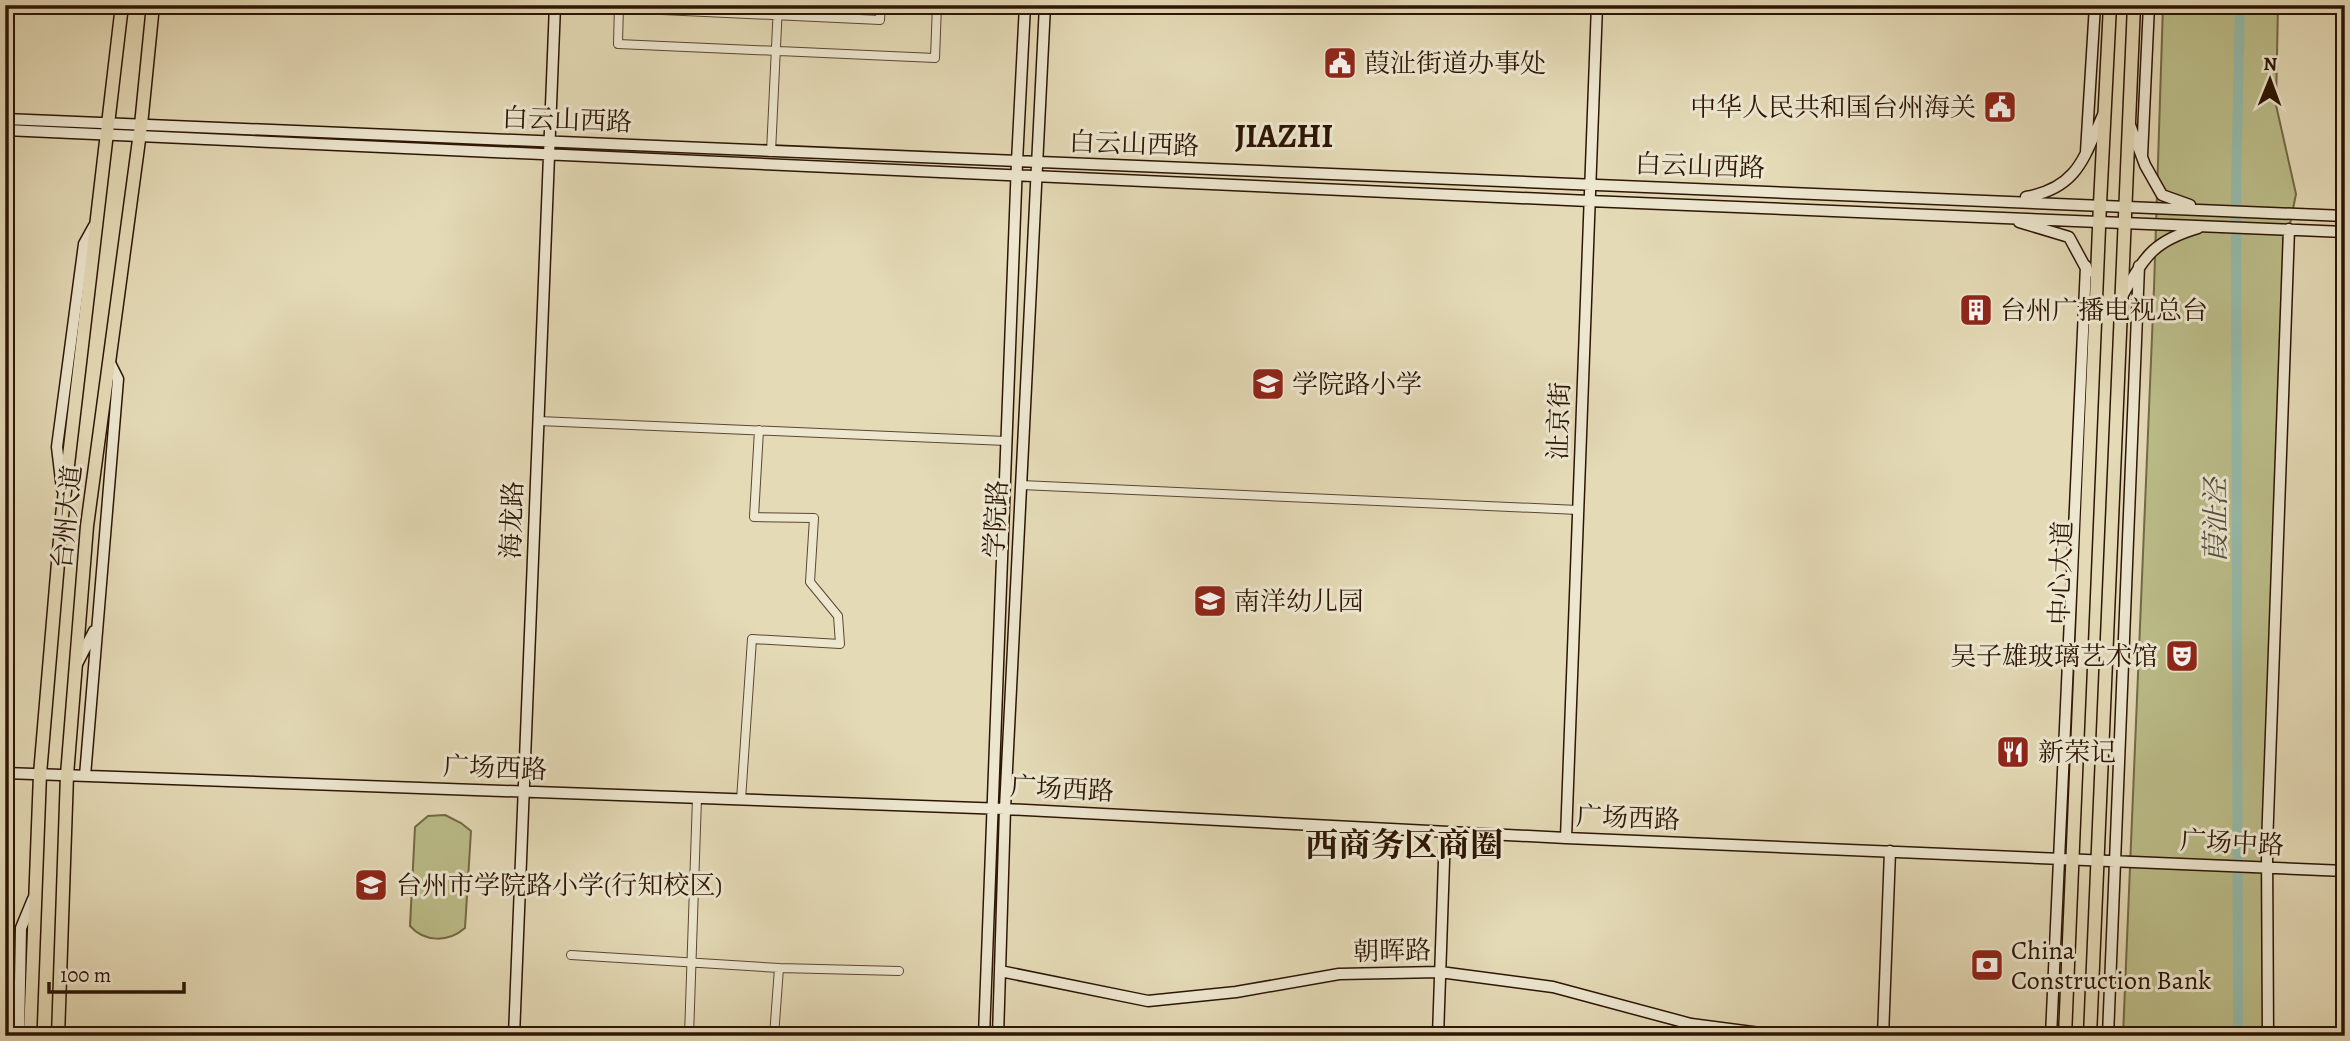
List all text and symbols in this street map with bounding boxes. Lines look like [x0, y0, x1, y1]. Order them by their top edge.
public building icon: 葭沚街道办事处 [1321, 44, 1359, 82]
place label: 葭沚街道办事处 [1364, 46, 1546, 81]
north arrow [2234, 46, 2304, 116]
text: N [2263, 51, 2278, 77]
public building icon: 中华人民共和国台州海关 [1981, 88, 2019, 126]
place label: 中华人民共和国台州海关 [1690, 90, 1976, 125]
street label: 白云山西路 [501, 100, 633, 140]
district label: JIAZHI [1235, 113, 1333, 158]
street label: 白云山西路 [1068, 124, 1200, 164]
street label: 白云山西路 [1634, 146, 1766, 186]
building icon: 台州广播电视总台 [1957, 291, 1995, 329]
place label: 台州广播电视总台 [2000, 293, 2208, 328]
school or university icon: 学院路小学 [1249, 365, 1287, 403]
place label: 学院路小学 [1292, 367, 1422, 402]
street label: 沚京街 [1540, 381, 1578, 461]
street label: 台州大道 [44, 463, 90, 571]
water label: 葭沚泾 [2197, 476, 2235, 562]
street label: 学院路 [976, 479, 1016, 559]
street label: 海龙路 [493, 480, 531, 560]
street label: 中心大道 [2042, 520, 2080, 626]
school or university icon: 南洋幼儿园 [1191, 582, 1229, 620]
place label: 南洋幼儿园 [1234, 584, 1364, 619]
theatre icon: 吴子雄玻璃艺术馆 [2163, 637, 2201, 675]
place label: 吴子雄玻璃艺术馆 [1950, 639, 2158, 674]
restaurant icon: 新荣记 [1994, 733, 2032, 771]
place label: 新荣记 [2038, 735, 2116, 770]
street label: 广场西路 [442, 749, 548, 787]
street label: 广场西路 [1009, 769, 1115, 809]
street label: 广场西路 [1575, 799, 1681, 837]
district label: 西商务区商圈 [1305, 822, 1503, 867]
street label: 广场中路 [2179, 823, 2285, 863]
school or university icon: 台州市学院路小学(行知校区) [352, 866, 390, 904]
place label: 台州市学院路小学(行知校区) [396, 868, 722, 903]
street label: 朝晖路 [1353, 933, 1431, 969]
place label: China Construction Bank [2011, 933, 2211, 998]
bank icon: China Construction Bank [1968, 946, 2006, 984]
scale bar [49, 950, 184, 994]
text: 100 m [60, 961, 111, 989]

